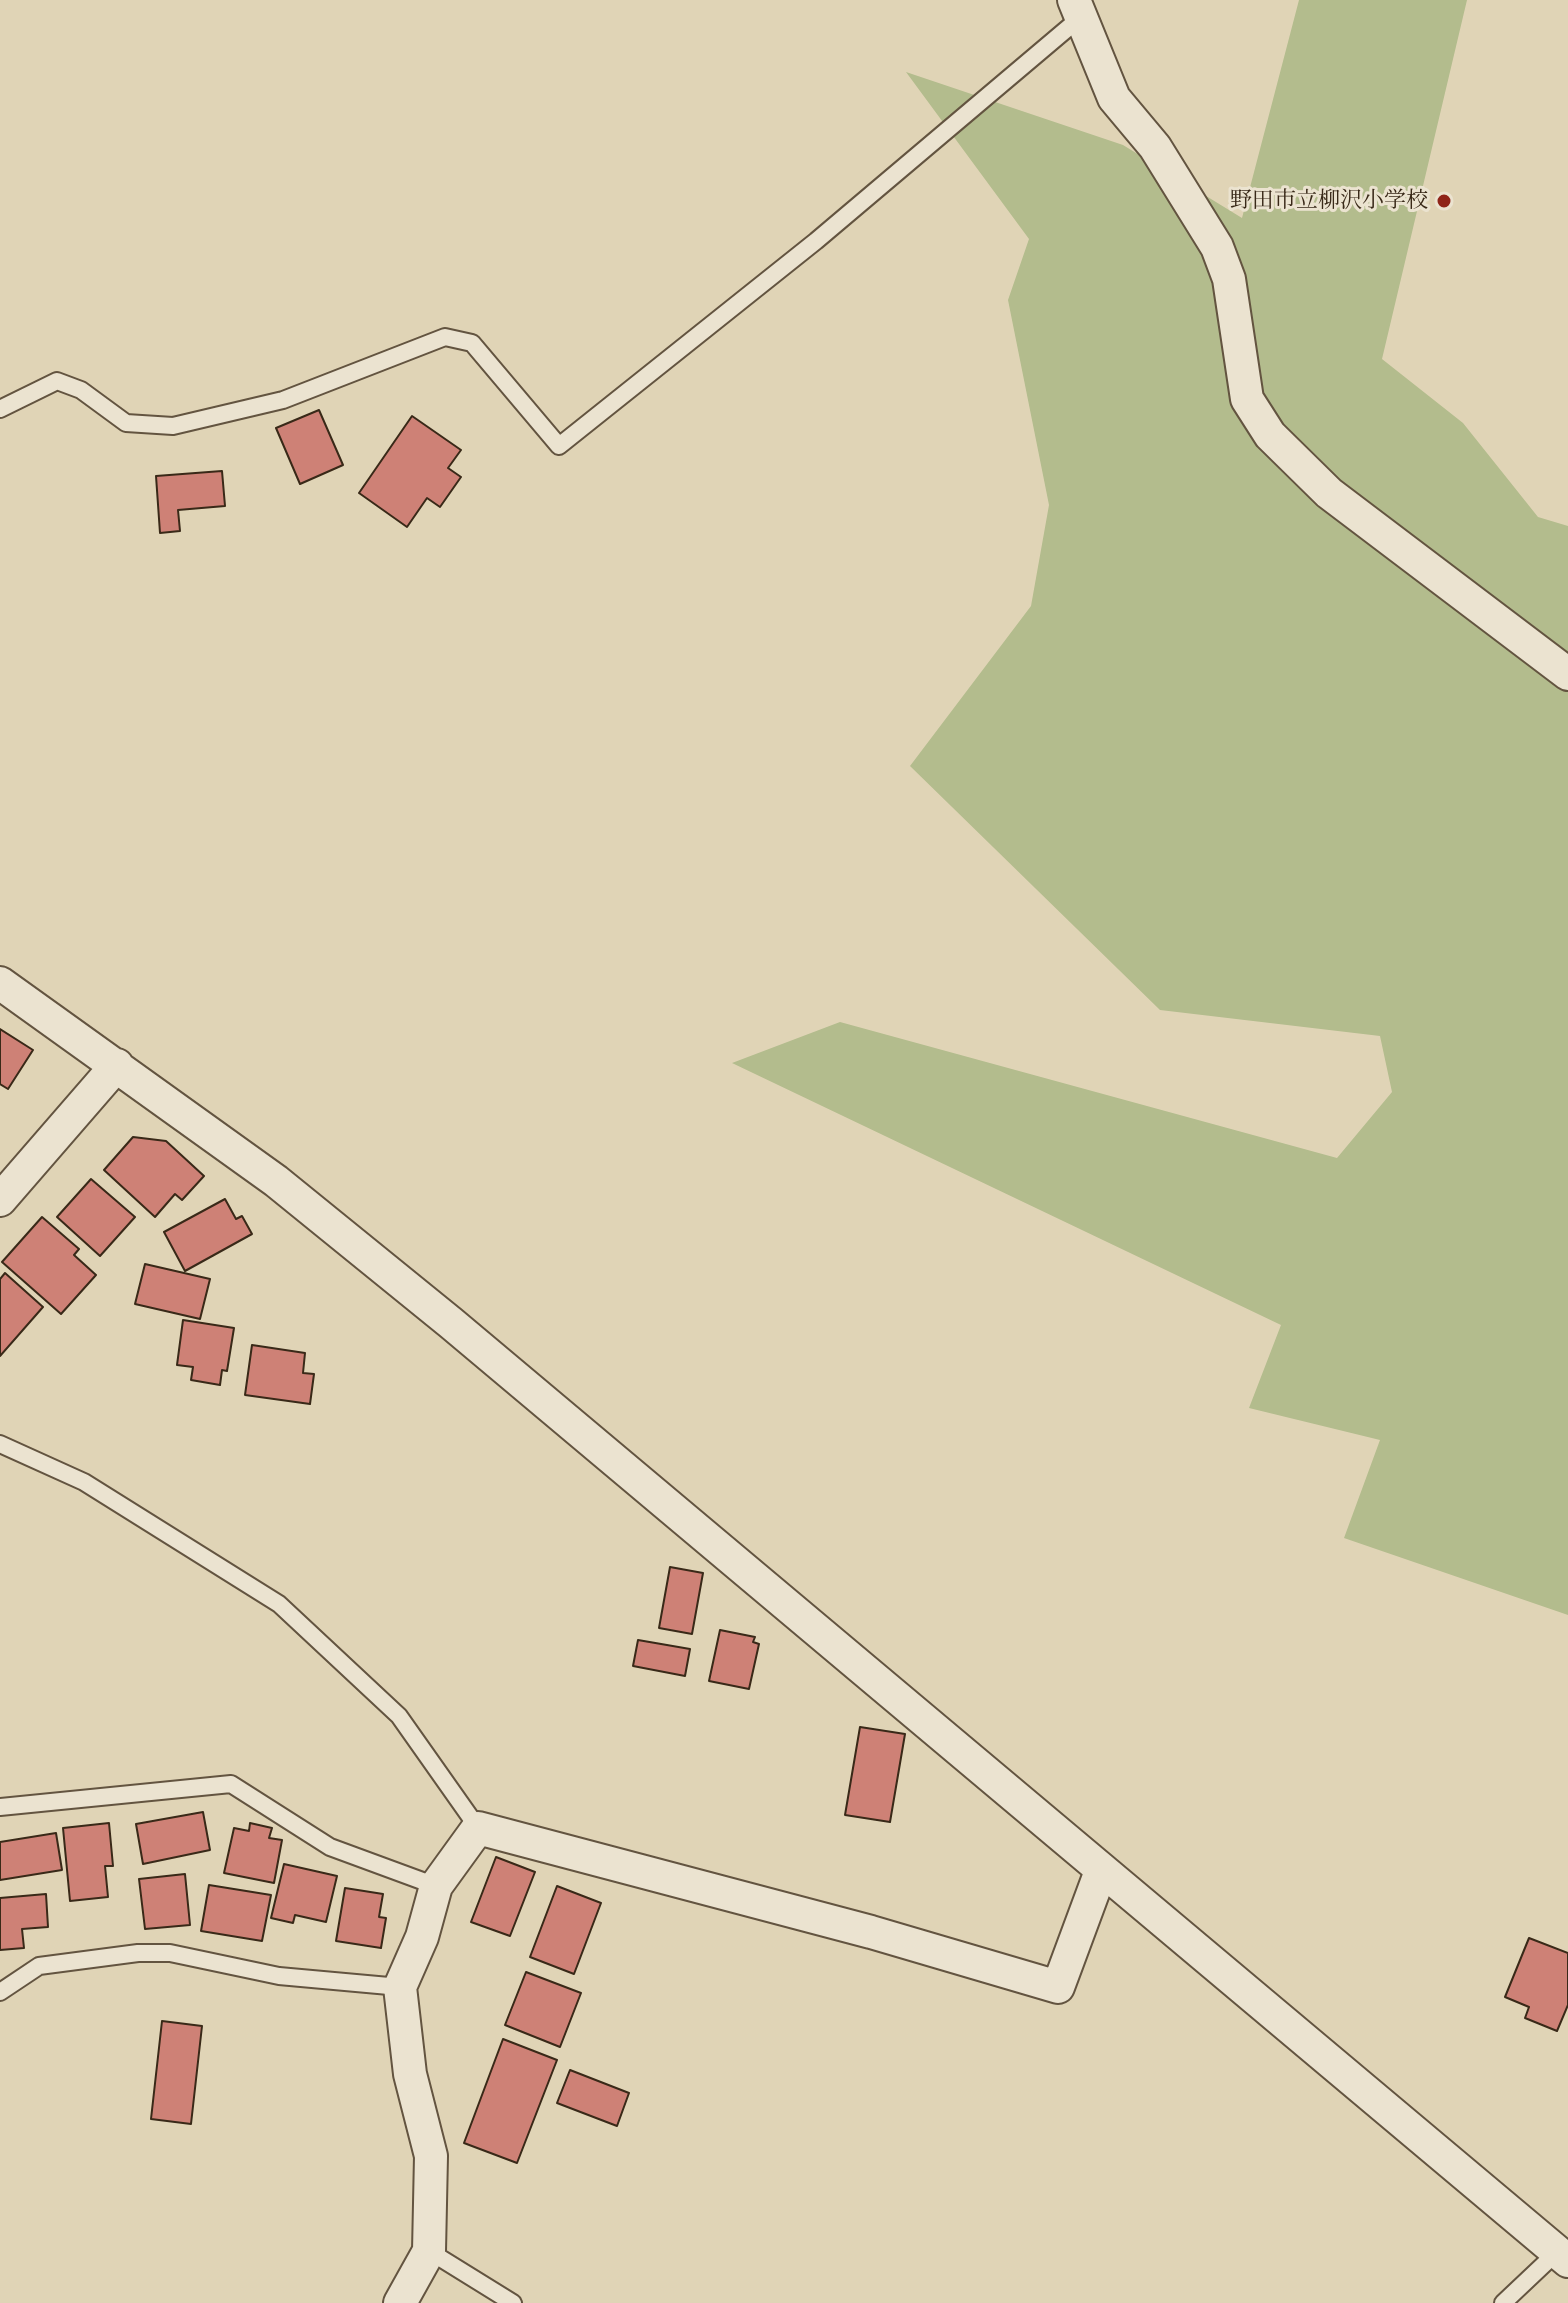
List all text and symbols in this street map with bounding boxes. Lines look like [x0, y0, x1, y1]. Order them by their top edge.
place label: 野田市立柳沢小学校 [1230, 188, 1428, 214]
marker: 野田市立柳沢小学校 [1435, 192, 1453, 210]

